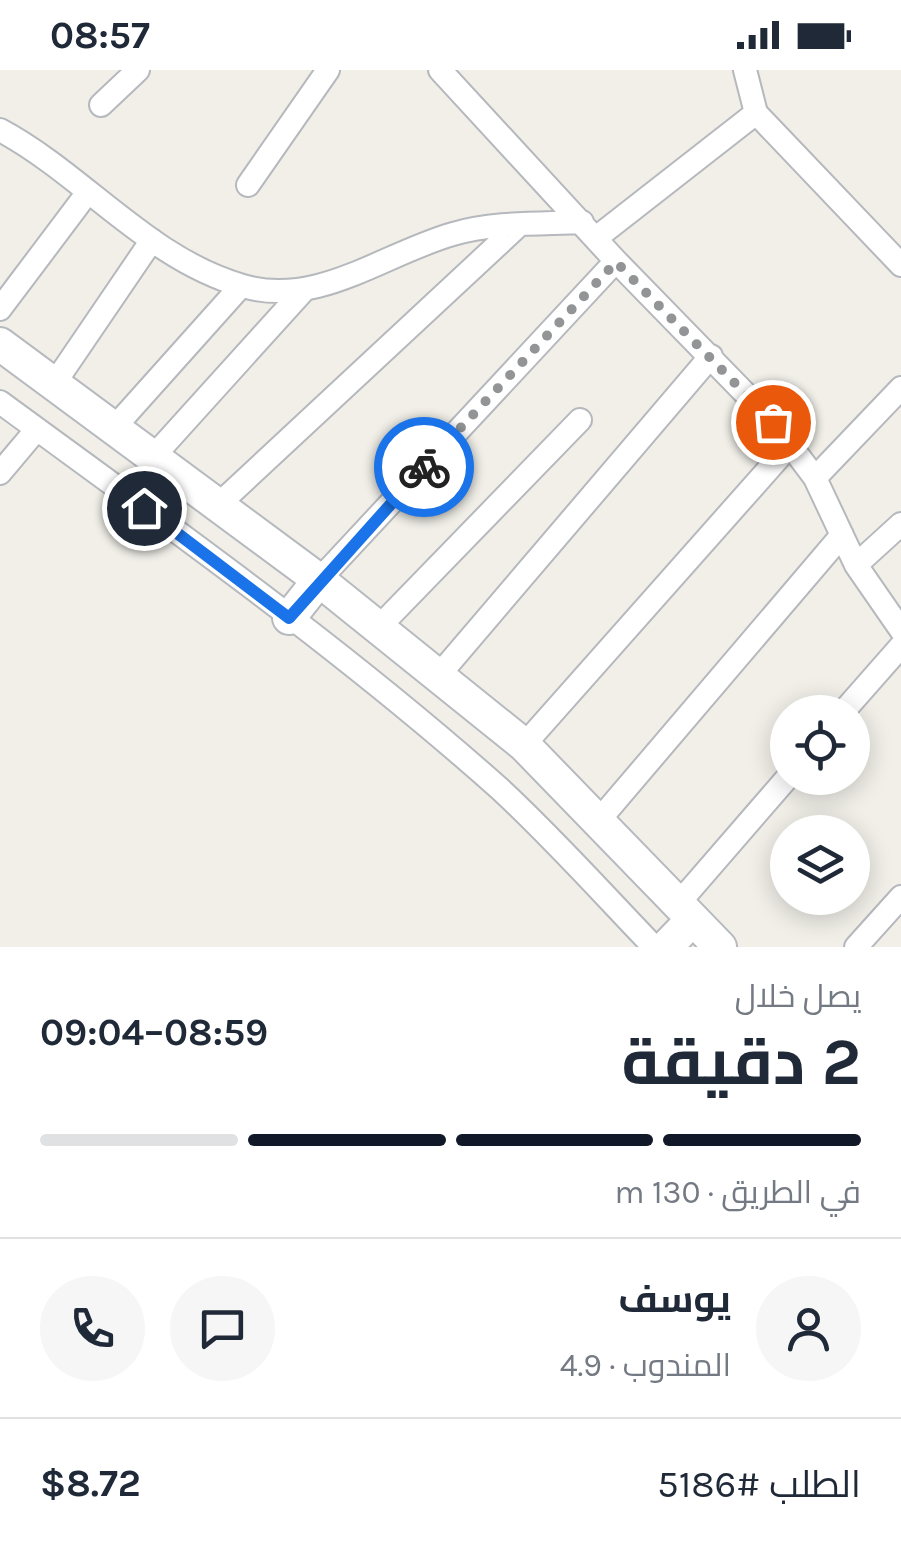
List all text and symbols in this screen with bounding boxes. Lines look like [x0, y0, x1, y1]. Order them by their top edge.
text: 08:57 [50, 13, 150, 58]
pin [731, 380, 816, 465]
icon: bag [746, 395, 801, 450]
courier [374, 417, 474, 517]
icon: bike [397, 440, 452, 495]
pin [102, 466, 187, 551]
icon: home [117, 481, 172, 536]
map controls [770, 695, 870, 915]
button: locate [770, 695, 870, 795]
button: layers [770, 815, 870, 915]
text: يصل خلال [735, 978, 861, 1015]
text: 08:59–09:04 [40, 1010, 268, 1055]
text: 2 دقيقة [621, 1024, 861, 1100]
text: في الطريق · 130 m [614, 1174, 861, 1211]
button: phone [40, 1276, 145, 1381]
button: chat [170, 1276, 275, 1381]
button: person [756, 1276, 861, 1381]
text: يوسف [618, 1277, 731, 1322]
text: المندوب · 4.9 [560, 1347, 731, 1384]
text: $8.72 [40, 1461, 141, 1506]
text: الطلب #5186 [657, 1462, 861, 1507]

